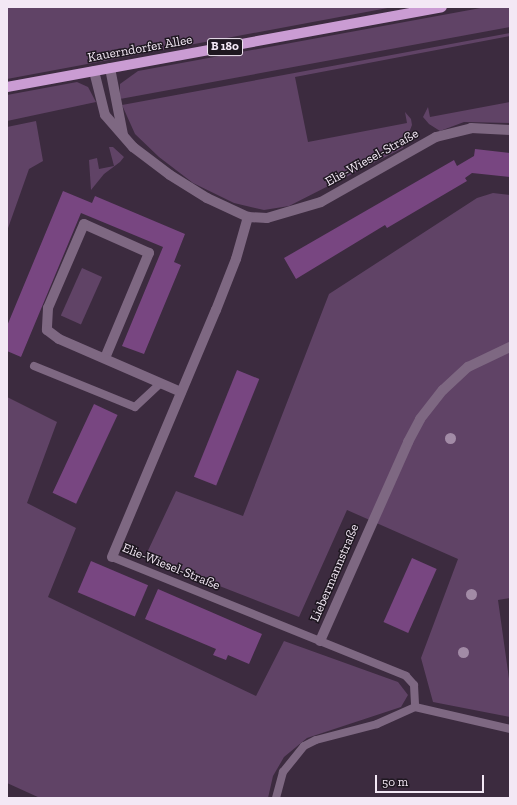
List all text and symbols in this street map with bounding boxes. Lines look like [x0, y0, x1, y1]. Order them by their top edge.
street label: Kauerndorfer Allee [86, 32, 194, 66]
road number: B 180 [207, 37, 243, 57]
street label: Elie-Wiesel-Straße [323, 126, 421, 190]
street label: Liebermannstraße [307, 522, 363, 624]
street label: Elie-Wiesel-Straße [120, 540, 222, 594]
scale bar [377, 767, 486, 793]
text: 50 m [382, 775, 408, 789]

